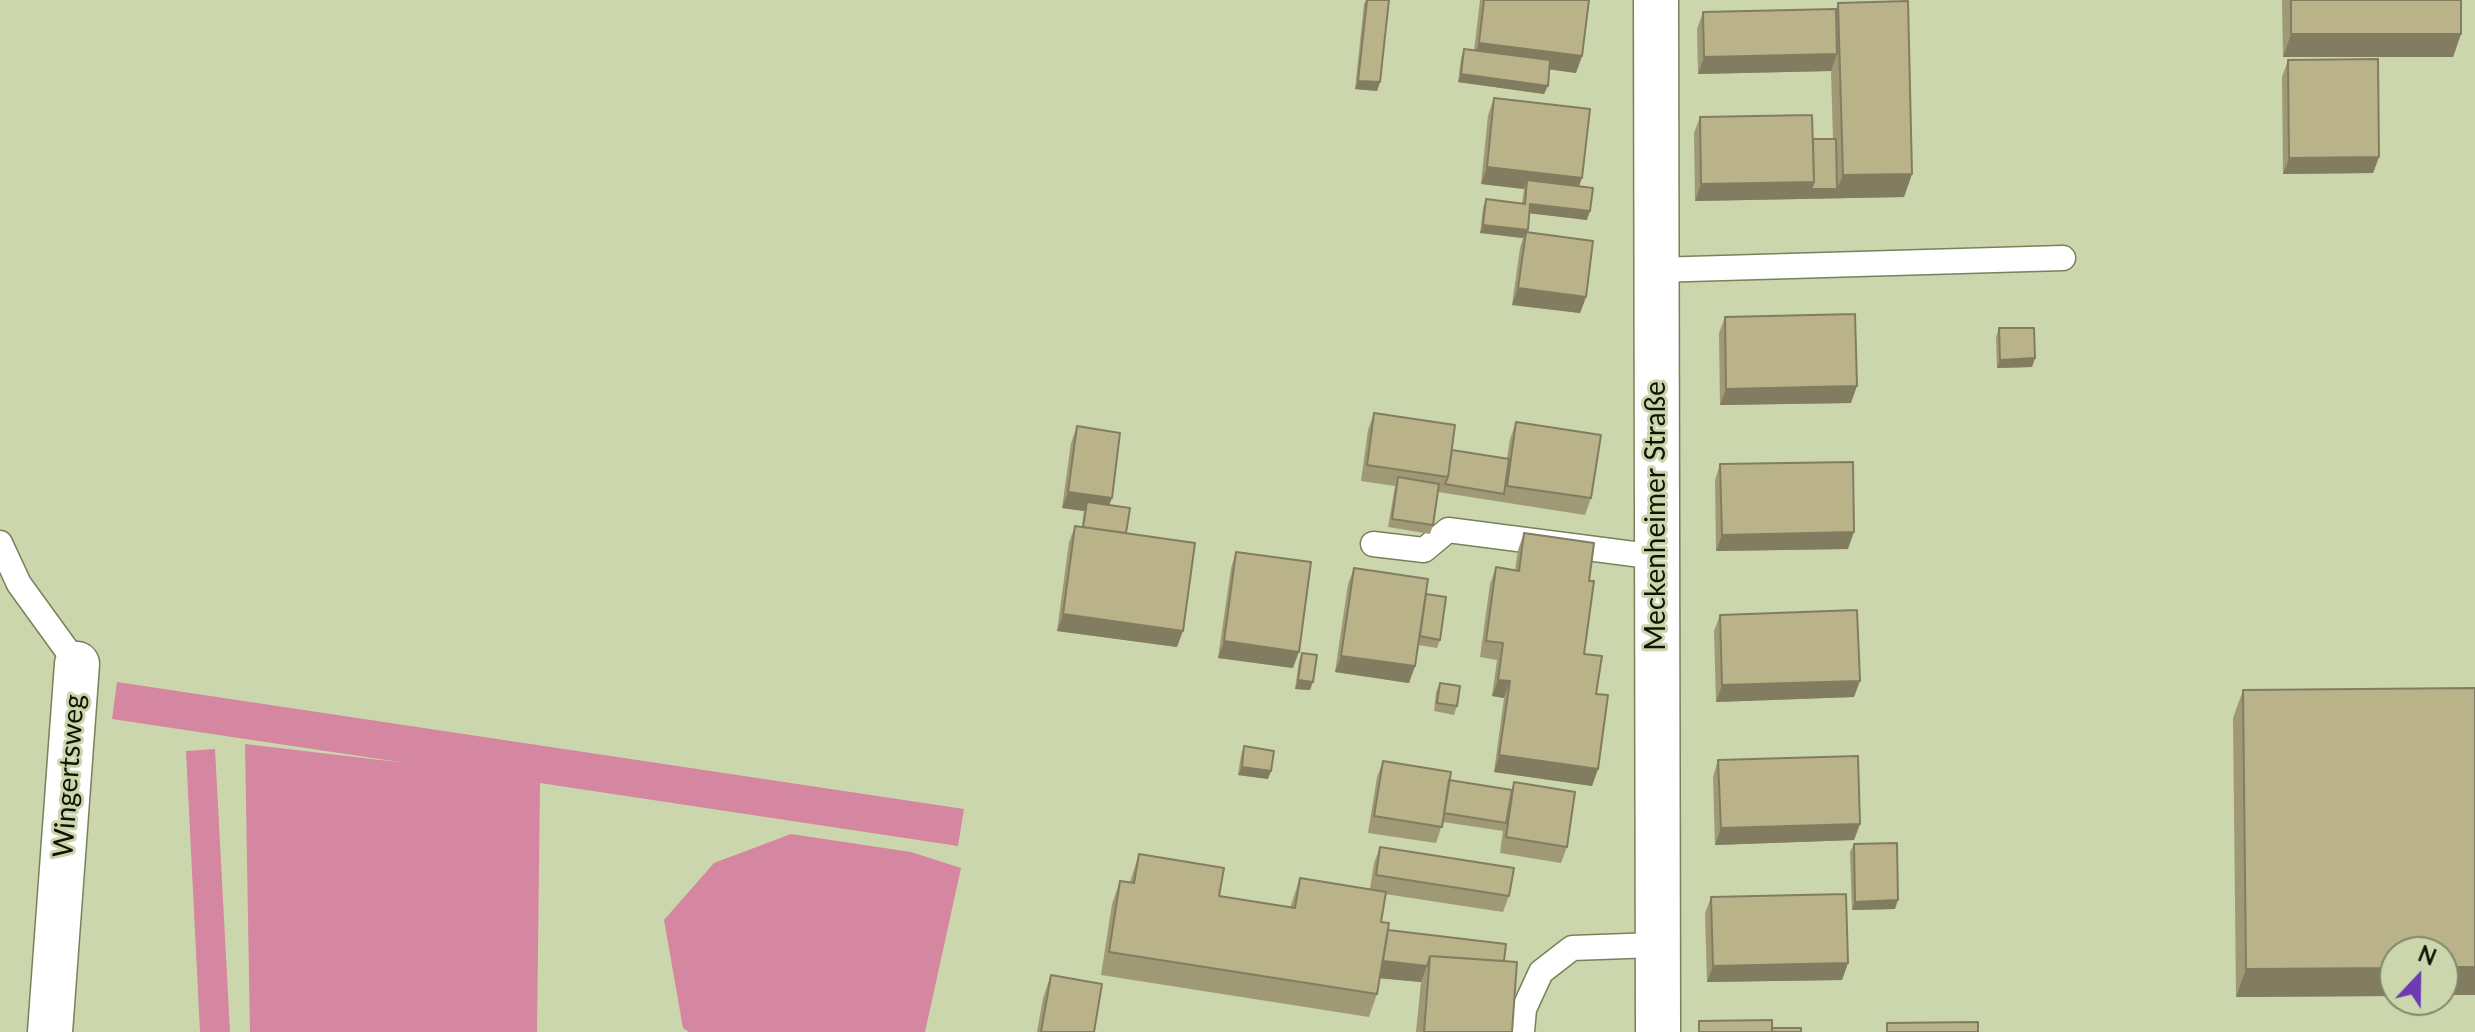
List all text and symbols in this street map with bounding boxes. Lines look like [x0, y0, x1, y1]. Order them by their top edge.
street label: Meckenheimer Straße [1639, 381, 1673, 651]
street label: Wingertsweg [47, 693, 91, 859]
north arrow [2379, 936, 2459, 1016]
text: N [2415, 939, 2440, 971]

